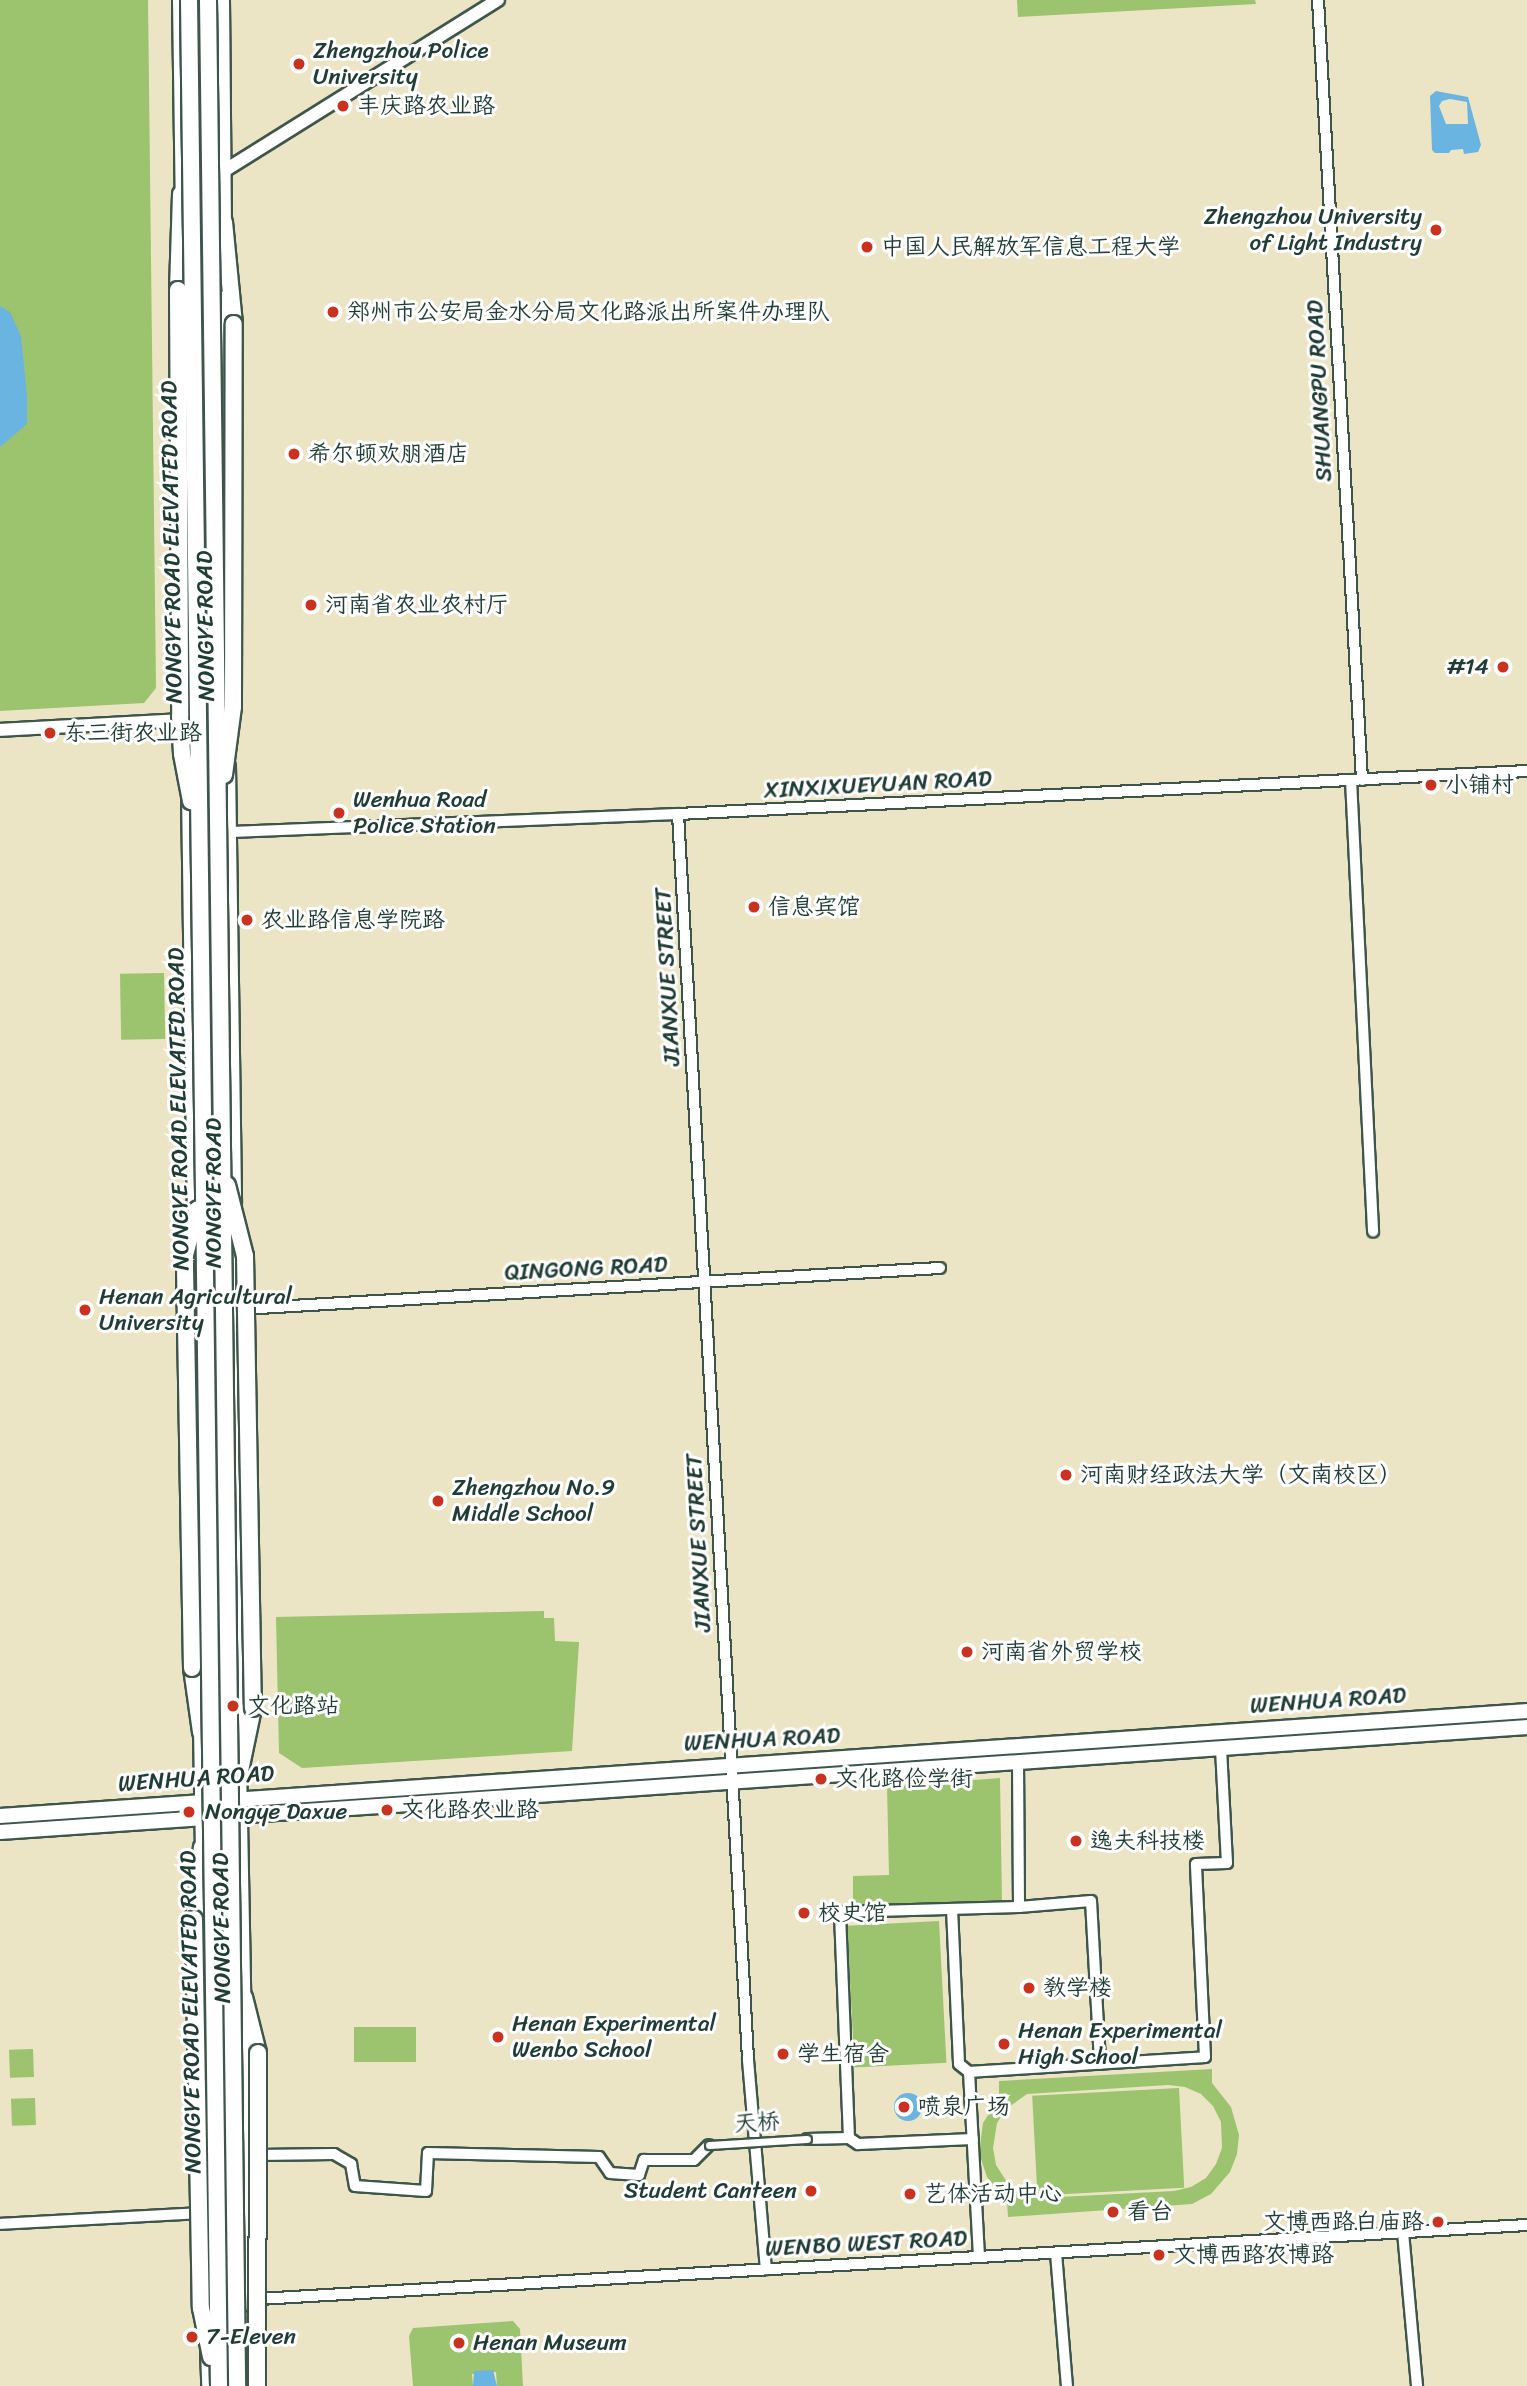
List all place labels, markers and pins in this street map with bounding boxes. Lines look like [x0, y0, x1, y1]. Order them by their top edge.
place label: Zhengzhou Police University [313, 37, 489, 91]
marker: Zhengzhou Police University [291, 56, 307, 72]
place label: 丰庆路农业路 [357, 92, 495, 120]
marker: 丰庆路农业路 [335, 98, 351, 114]
place label: Zhengzhou University of Light Industry [1203, 203, 1422, 257]
marker: Zhengzhou University of Light Industry [1428, 222, 1444, 238]
place label: 中国人民解放军信息工程大学 [881, 233, 1180, 261]
marker: 中国人民解放军信息工程大学 [859, 239, 875, 255]
place label: 郑州市公安局金水分局文化路派出所案件办理队 [347, 298, 830, 326]
marker: 郑州市公安局金水分局文化路派出所案件办理队 [325, 304, 341, 320]
place label: 希尔顿欢朋酒店 [308, 440, 469, 468]
marker: 希尔顿欢朋酒店 [286, 446, 302, 462]
place label: 河南省农业农村厅 [325, 591, 509, 619]
marker: 河南省农业农村厅 [303, 597, 319, 613]
place label: #14 [1446, 653, 1489, 681]
marker: #14 [1495, 659, 1511, 675]
place label: 东三街农业路 [64, 719, 202, 747]
marker: 东三街农业路 [42, 725, 58, 741]
place label: 小铺村 [1445, 771, 1514, 799]
marker: 小铺村 [1423, 777, 1439, 793]
place label: Wenhua Road Police Station [353, 786, 496, 840]
marker: Wenhua Road Police Station [331, 805, 347, 821]
place label: 信息宾馆 [768, 893, 860, 921]
marker: 信息宾馆 [746, 899, 762, 915]
place label: 农业路信息学院路 [261, 906, 445, 934]
marker: 农业路信息学院路 [239, 912, 255, 928]
place label: Henan Agricultural University [99, 1283, 292, 1337]
marker: Henan Agricultural University [77, 1302, 93, 1318]
place label: 河南财经政法大学（文南校区） [1080, 1461, 1402, 1489]
marker: 河南财经政法大学（文南校区） [1058, 1467, 1074, 1483]
place label: Zhengzhou No.9 Middle School [452, 1474, 615, 1528]
marker: Zhengzhou No.9 Middle School [430, 1493, 446, 1509]
place label: 河南省外贸学校 [981, 1638, 1142, 1666]
marker: 河南省外贸学校 [959, 1644, 975, 1660]
place label: 文化路站 [247, 1692, 339, 1720]
marker: 文化路站 [225, 1698, 241, 1714]
place label: 文化路俭学街 [835, 1765, 973, 1793]
marker: 文化路俭学街 [813, 1771, 829, 1787]
place label: 文化路农业路 [401, 1796, 539, 1824]
place label: Nongye Daxue [205, 1798, 347, 1826]
marker: Nongye Daxue [179, 1802, 199, 1822]
marker: 文化路农业路 [379, 1802, 395, 1818]
place label: 逸夫科技楼 [1090, 1827, 1205, 1855]
marker: 逸夫科技楼 [1068, 1833, 1084, 1849]
place label: 校史馆 [818, 1899, 887, 1927]
marker: 校史馆 [796, 1905, 812, 1921]
place label: 教学楼 [1043, 1974, 1112, 2002]
marker: 教学楼 [1021, 1980, 1037, 1996]
place label: Henan Experimental Wenbo School [512, 2010, 715, 2064]
place label: Henan Experimental High School [1018, 2017, 1221, 2071]
marker: Henan Experimental Wenbo School [490, 2029, 506, 2045]
marker: Henan Experimental High School [996, 2036, 1012, 2052]
place label: 学生宿舍 [797, 2040, 889, 2068]
marker: 学生宿舍 [775, 2046, 791, 2062]
place label: 喷泉广场 [918, 2093, 1010, 2121]
marker: 喷泉广场 [896, 2099, 912, 2115]
place label: Student Canteen [624, 2177, 797, 2205]
place label: 艺体活动中心 [924, 2180, 1062, 2208]
marker: Student Canteen [803, 2183, 819, 2199]
marker: 艺体活动中心 [902, 2186, 918, 2202]
place label: 看台 [1127, 2198, 1173, 2226]
marker: 看台 [1105, 2204, 1121, 2220]
place label: 文博西路白庙路 [1263, 2208, 1424, 2236]
marker: 文博西路白庙路 [1430, 2214, 1446, 2230]
place label: 文博西路农博路 [1173, 2241, 1334, 2269]
marker: 文博西路农博路 [1151, 2247, 1167, 2263]
place label: 7-Eleven [206, 2323, 296, 2351]
marker: 7-Eleven [184, 2329, 200, 2345]
place label: Henan Museum [473, 2329, 627, 2357]
marker: Henan Museum [451, 2335, 467, 2351]

